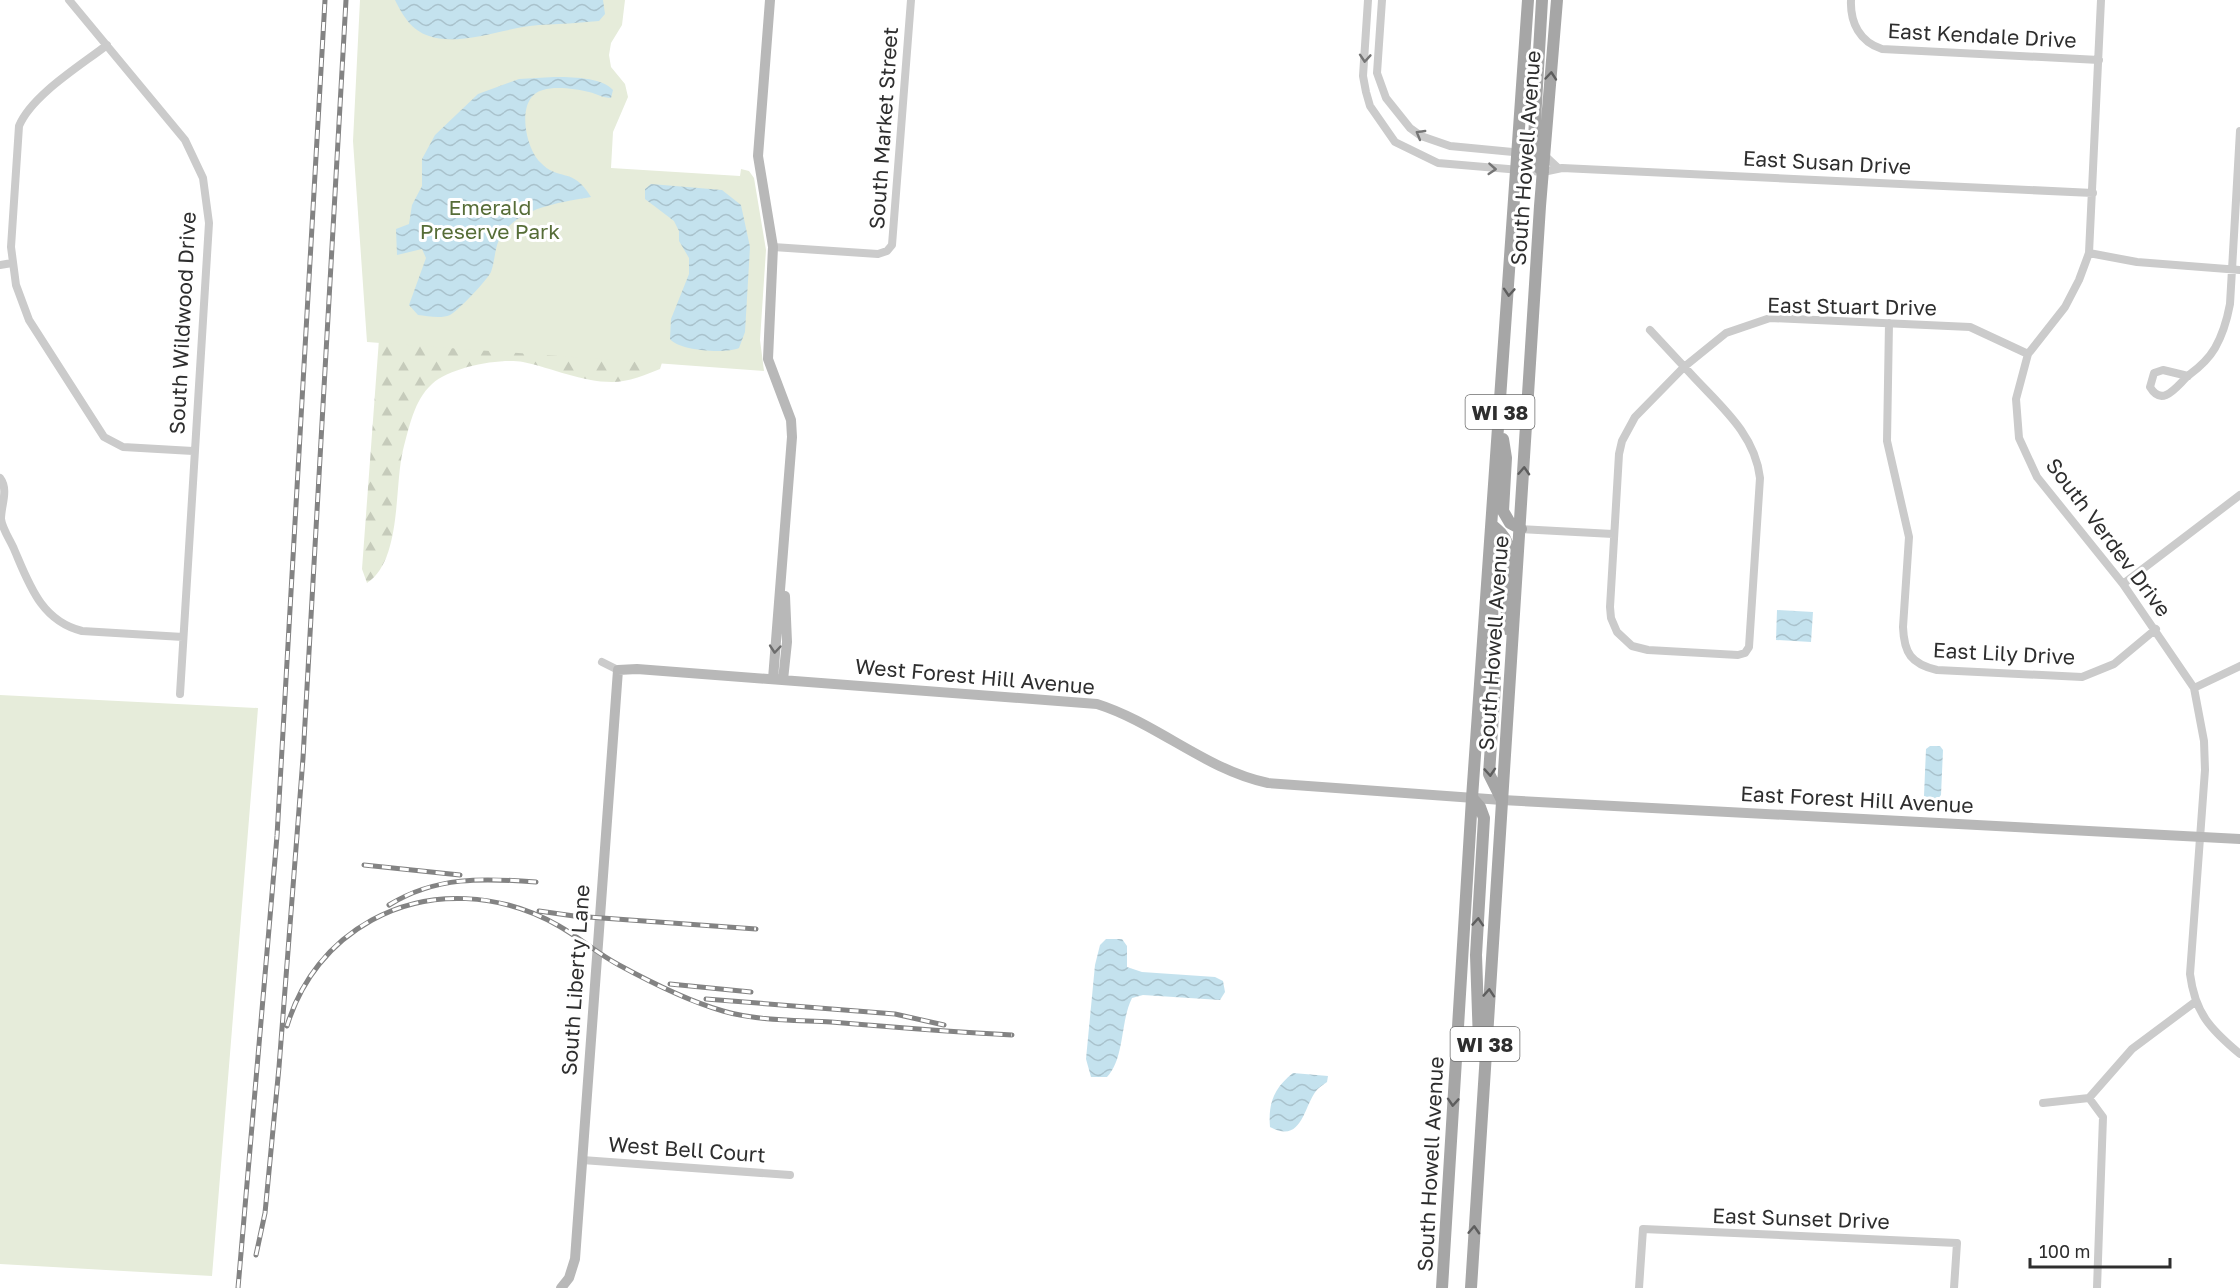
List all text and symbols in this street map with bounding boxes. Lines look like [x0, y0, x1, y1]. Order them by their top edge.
street label: East Kendale Drive [1887, 17, 2077, 53]
street label: South Market Street [863, 26, 903, 230]
street label: South Howell Avenue [1505, 50, 1545, 266]
one-way arrow [1358, 54, 1371, 63]
one-way arrow [1544, 71, 1557, 80]
one-way arrow [1416, 130, 1426, 141]
street label: East Susan Drive [1742, 145, 1912, 179]
one-way arrow [1488, 162, 1497, 175]
park label: Emerald Preserve Park [420, 194, 560, 244]
street label: South Wildwood Drive [163, 211, 201, 435]
one-way arrow [1502, 287, 1515, 296]
street label: East Stuart Drive [1767, 292, 1937, 320]
road number: WI 38 [1466, 395, 1534, 429]
street label: South Verdev Drive [2041, 453, 2177, 621]
one-way arrow [1517, 466, 1530, 475]
street label: South Howell Avenue [1473, 535, 1513, 751]
street label: East Lily Drive [1932, 636, 2076, 670]
one-way arrow [769, 645, 782, 654]
street label: West Forest Hill Avenue [854, 653, 1096, 699]
one-way arrow [1484, 768, 1497, 777]
street label: East Forest Hill Avenue [1740, 780, 1974, 818]
street label: South Liberty Lane [555, 884, 595, 1076]
one-way arrow [1471, 918, 1484, 927]
one-way arrow [1482, 989, 1495, 998]
road number: WI 38 [1450, 1027, 1520, 1061]
street label: South Howell Avenue [1411, 1056, 1449, 1272]
one-way arrow [1447, 1097, 1460, 1106]
street label: West Bell Court [607, 1131, 767, 1167]
street label: East Sunset Drive [1712, 1202, 1890, 1234]
one-way arrow [1468, 1225, 1481, 1234]
scale bar [2030, 1231, 2170, 1269]
text: 100 m [2039, 1240, 2090, 1262]

